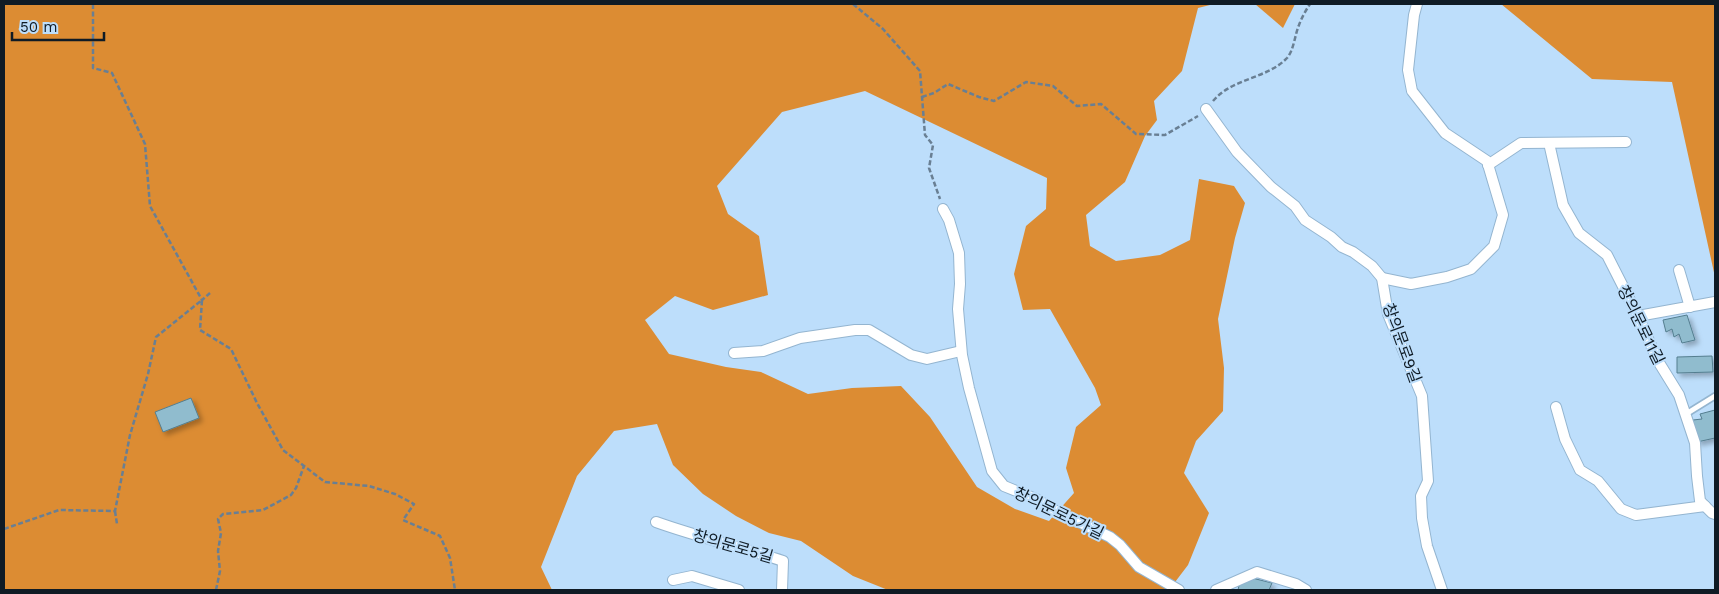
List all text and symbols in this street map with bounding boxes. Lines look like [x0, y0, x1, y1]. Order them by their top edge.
scale bar [12, 10, 105, 42]
text: 50 m [20, 18, 57, 36]
street label: 창의문로11길 [1614, 282, 1668, 368]
street label: 창의문로9길 [1379, 301, 1425, 385]
street label: 창의문로5가길 [1011, 483, 1107, 543]
street label: 창의문로5길 [691, 525, 775, 567]

